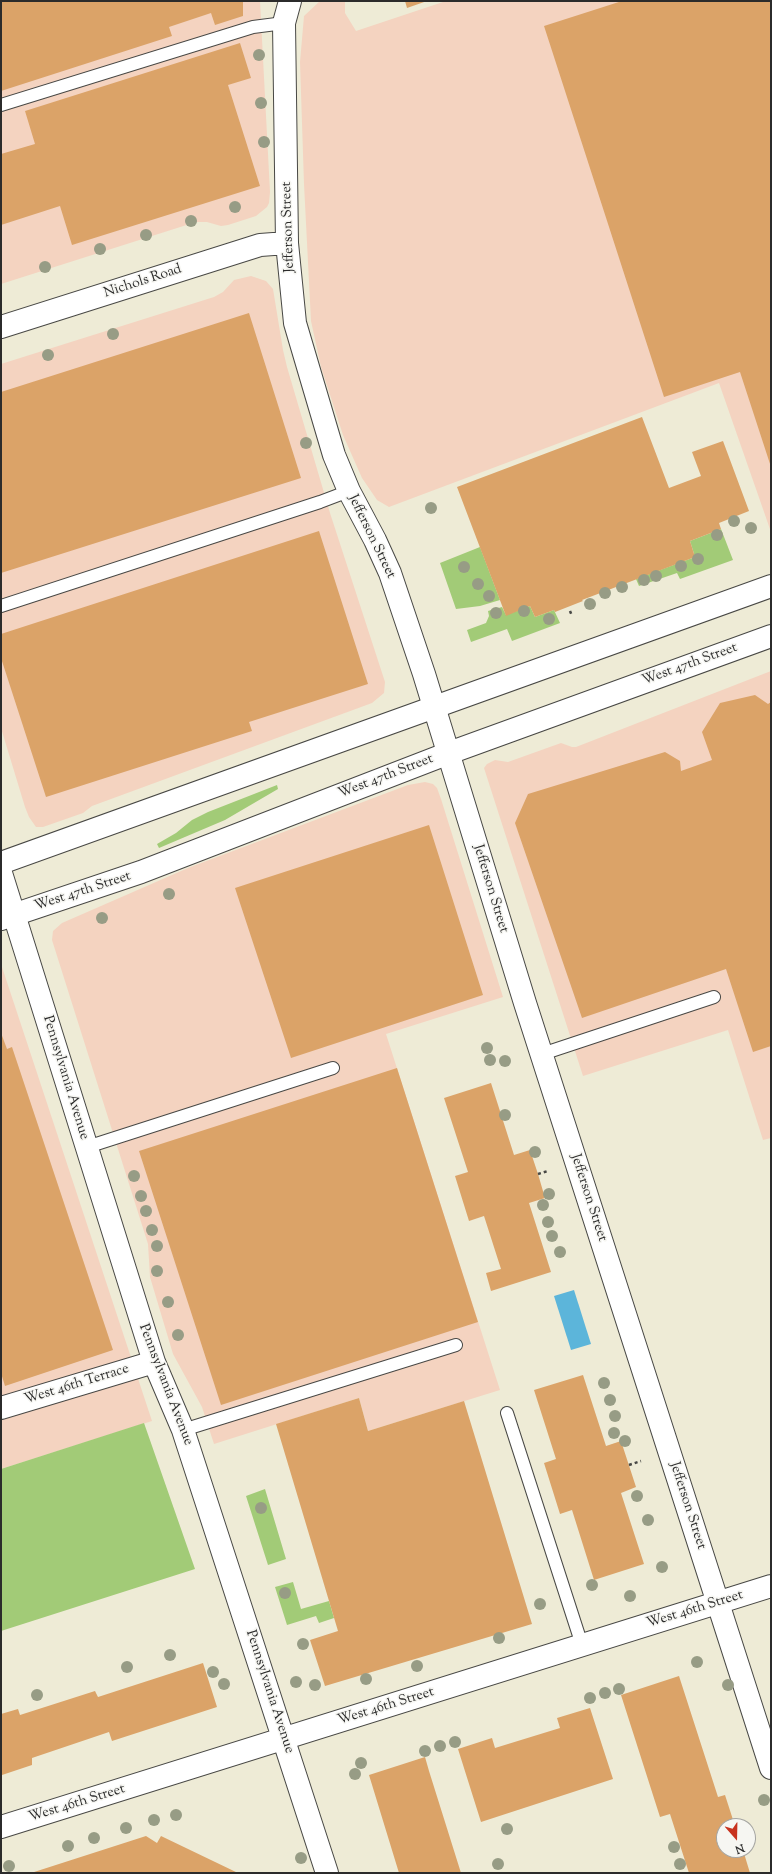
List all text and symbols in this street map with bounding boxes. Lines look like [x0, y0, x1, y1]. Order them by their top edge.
street label: Jefferson Street [279, 181, 299, 273]
street label: Nichols Road [102, 262, 184, 302]
street label: Jefferson Street [343, 492, 399, 582]
street label: West 47th Street [640, 640, 740, 690]
street label: West 47th Street [336, 751, 436, 803]
street label: Jefferson Street [469, 843, 511, 935]
street label: West 47th Street [33, 869, 133, 915]
street label: Pennsylvania Avenue [38, 1014, 92, 1142]
street label: Jefferson Street [566, 1152, 610, 1244]
street label: Pennsylvania Avenue [134, 1322, 196, 1448]
street label: West 46th Terrace [23, 1361, 131, 1409]
street label: Jefferson Street [665, 1460, 709, 1552]
street label: West 46th Street [645, 1587, 745, 1633]
street label: Pennsylvania Avenue [241, 1628, 297, 1756]
street label: West 46th Street [336, 1684, 436, 1730]
street label: West 46th Street [27, 1781, 127, 1827]
north arrow [716, 1818, 756, 1858]
text: N [733, 1839, 747, 1857]

